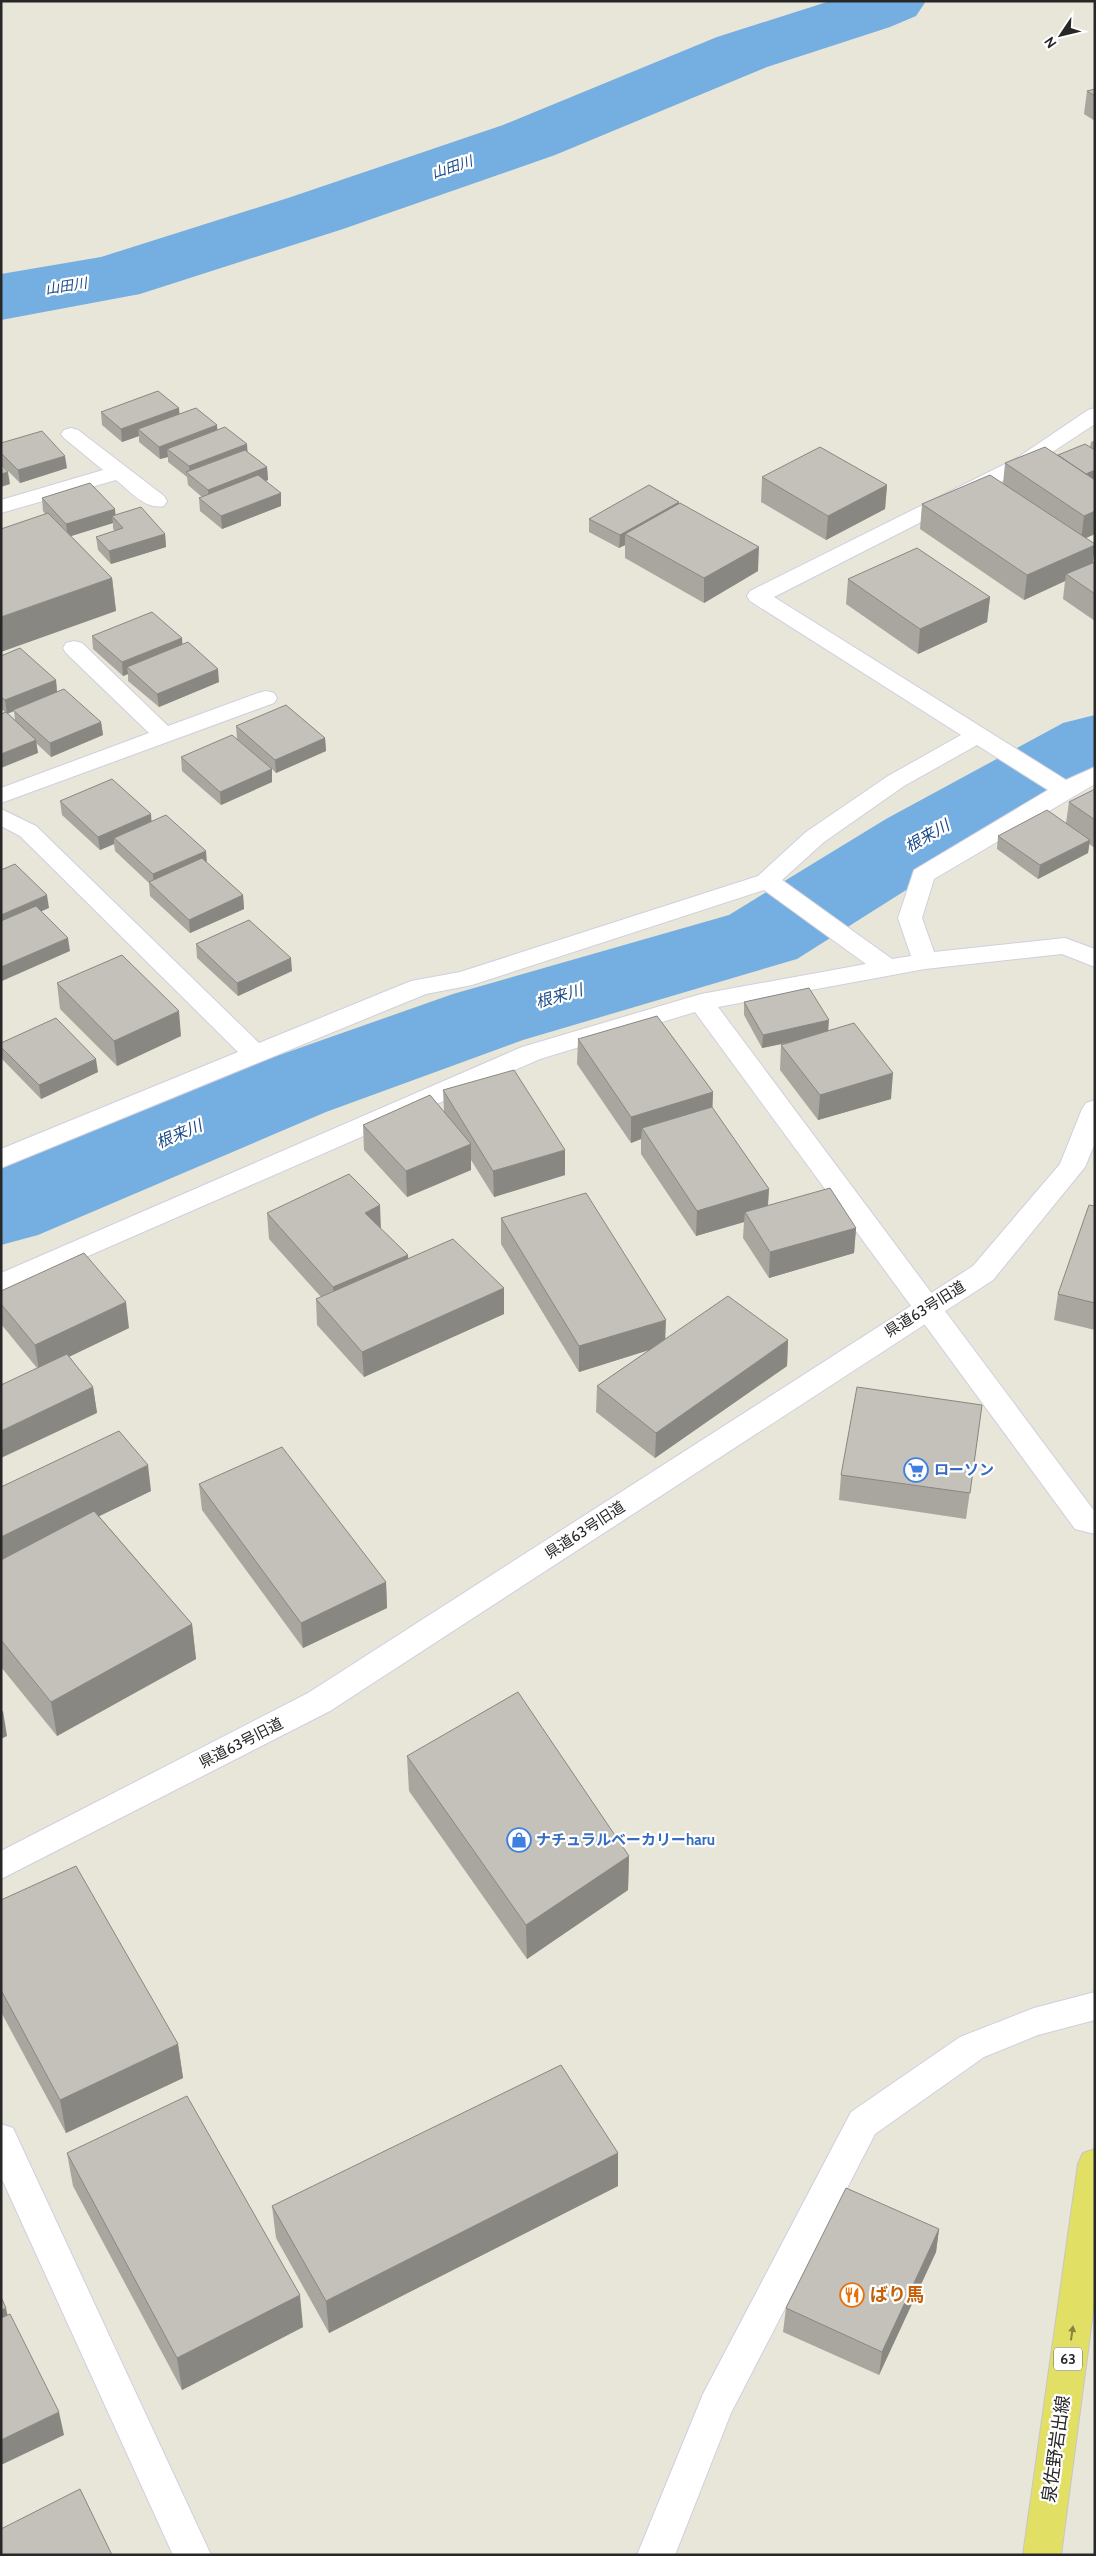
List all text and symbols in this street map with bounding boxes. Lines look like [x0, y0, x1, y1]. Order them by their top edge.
north arrow [1036, 10, 1086, 60]
text: N [1040, 33, 1061, 52]
water label: 山田川 [429, 151, 477, 182]
water label: 山田川 [44, 274, 90, 298]
water label: 根来川 [901, 815, 954, 856]
water label: 根来川 [533, 980, 587, 1012]
water label: 根来川 [153, 1115, 207, 1152]
street label: 県道63号旧道 [881, 1277, 969, 1341]
supermarket icon: ローソン [903, 1457, 929, 1483]
place label: ローソン [934, 1461, 994, 1479]
street label: 県道63号旧道 [542, 1497, 628, 1563]
street label: 県道63号旧道 [196, 1714, 286, 1772]
shop icon: ナチュラルベーカリーharu [506, 1827, 532, 1853]
place label: ナチュラルベーカリーharu [536, 1831, 715, 1849]
restaurant icon: ばり馬 [839, 2282, 865, 2308]
place label: ばり馬 [870, 2284, 924, 2306]
one-way arrow [1068, 2325, 1076, 2341]
road number: 63 [1054, 2348, 1082, 2370]
street label: 泉佐野岩出線 [1038, 2394, 1074, 2504]

